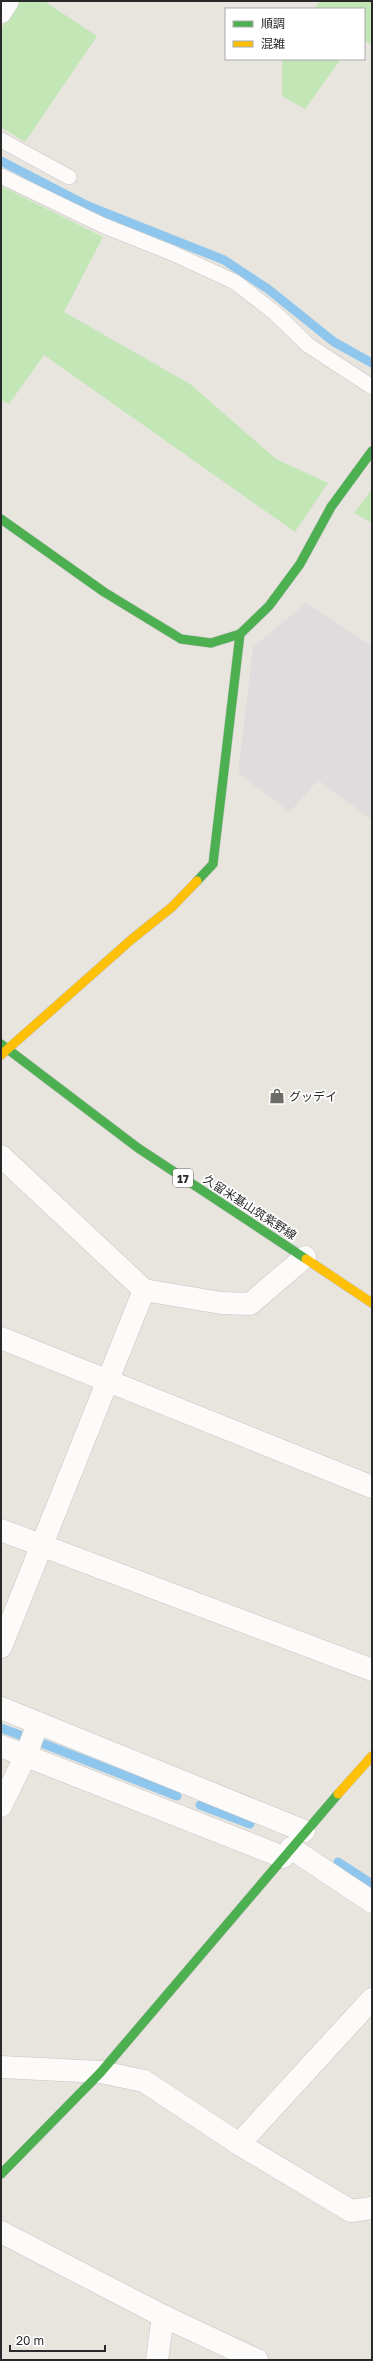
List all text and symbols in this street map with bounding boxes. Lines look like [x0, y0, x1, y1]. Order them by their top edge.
legend [225, 8, 365, 60]
text: 順調 [261, 16, 285, 31]
text: 混雑 [261, 36, 285, 51]
shop icon: グッデイ [268, 1087, 286, 1105]
place label: グッデイ [289, 1089, 337, 1104]
road number: 17 [173, 1169, 193, 1187]
street label: 久留米基山筑紫野線 [201, 1171, 299, 1243]
scale bar [10, 2327, 105, 2353]
text: 20 m [16, 2333, 44, 2348]

